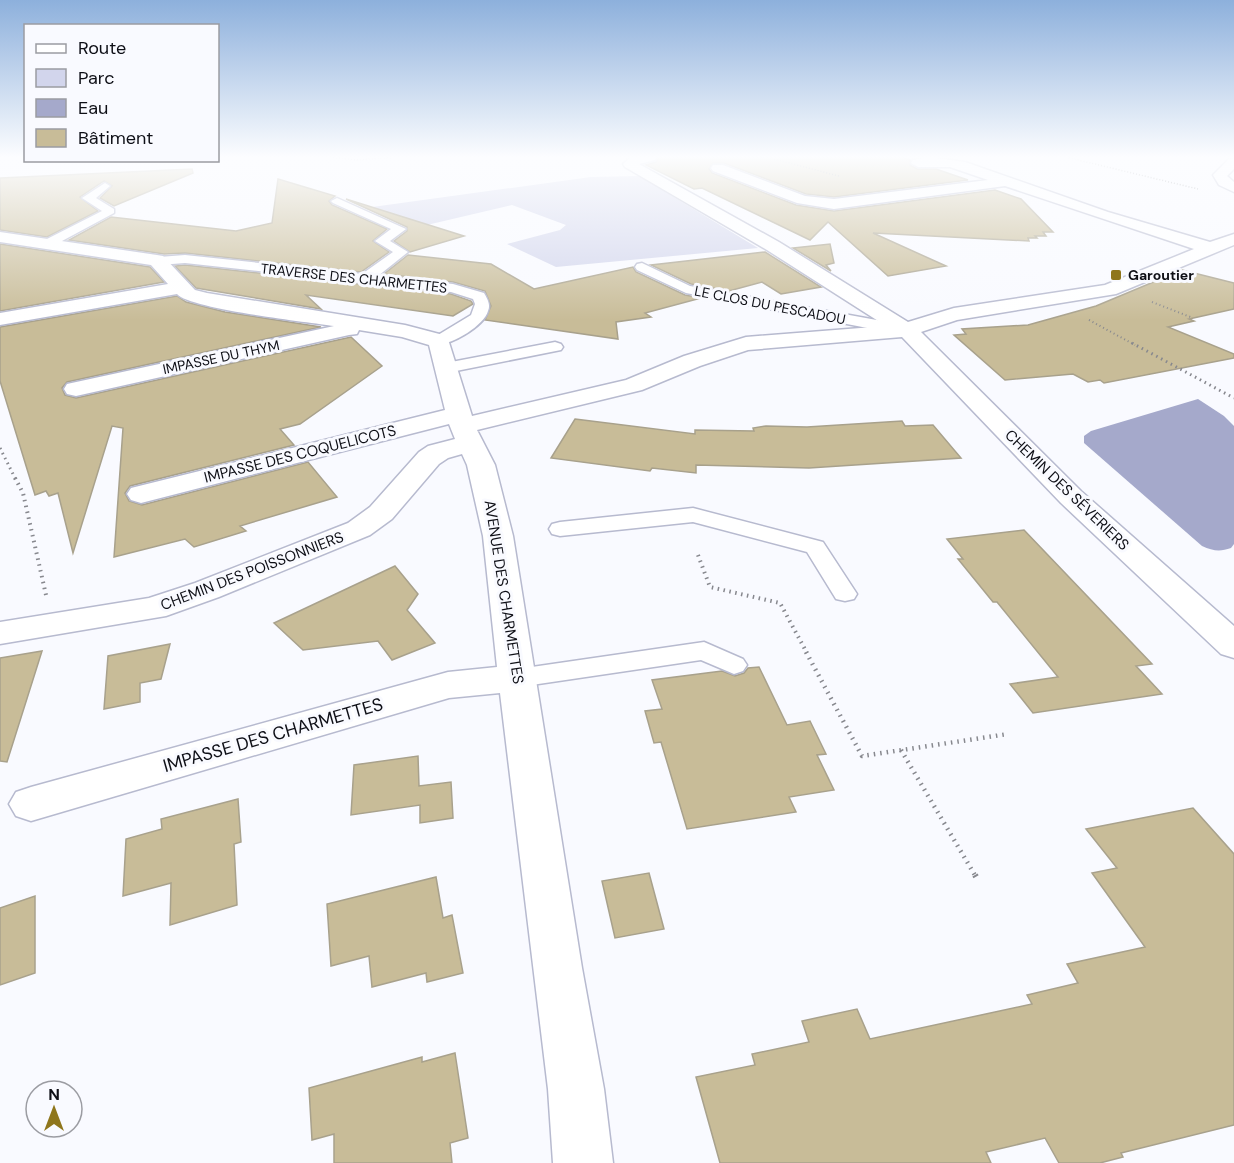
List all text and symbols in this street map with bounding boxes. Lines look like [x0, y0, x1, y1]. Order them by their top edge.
legend [24, 24, 219, 162]
text: Route [78, 36, 126, 60]
text: Parc [78, 66, 114, 90]
text: Eau [78, 96, 108, 120]
text: Bâtiment [78, 126, 153, 150]
street label: TRAVERSE DES CHARMETTES [260, 259, 448, 297]
place label: Garoutier [1128, 266, 1194, 284]
marker: Garoutier [1109, 268, 1123, 282]
street label: LE CLOS DU PESCADOU [693, 282, 847, 328]
street label: IMPASSE DU THYM [161, 336, 281, 378]
street label: IMPASSE DES COQUELICOTS [202, 420, 398, 488]
street label: CHEMIN DES SÉVERIERS [1000, 425, 1134, 555]
street label: AVENUE DES CHARMETTES [480, 499, 528, 686]
street label: CHEMIN DES POISSONNIERS [158, 527, 347, 615]
street label: IMPASSE DES CHARMETTES [160, 692, 386, 778]
north arrow [24, 1079, 84, 1139]
text: N [48, 1084, 60, 1105]

